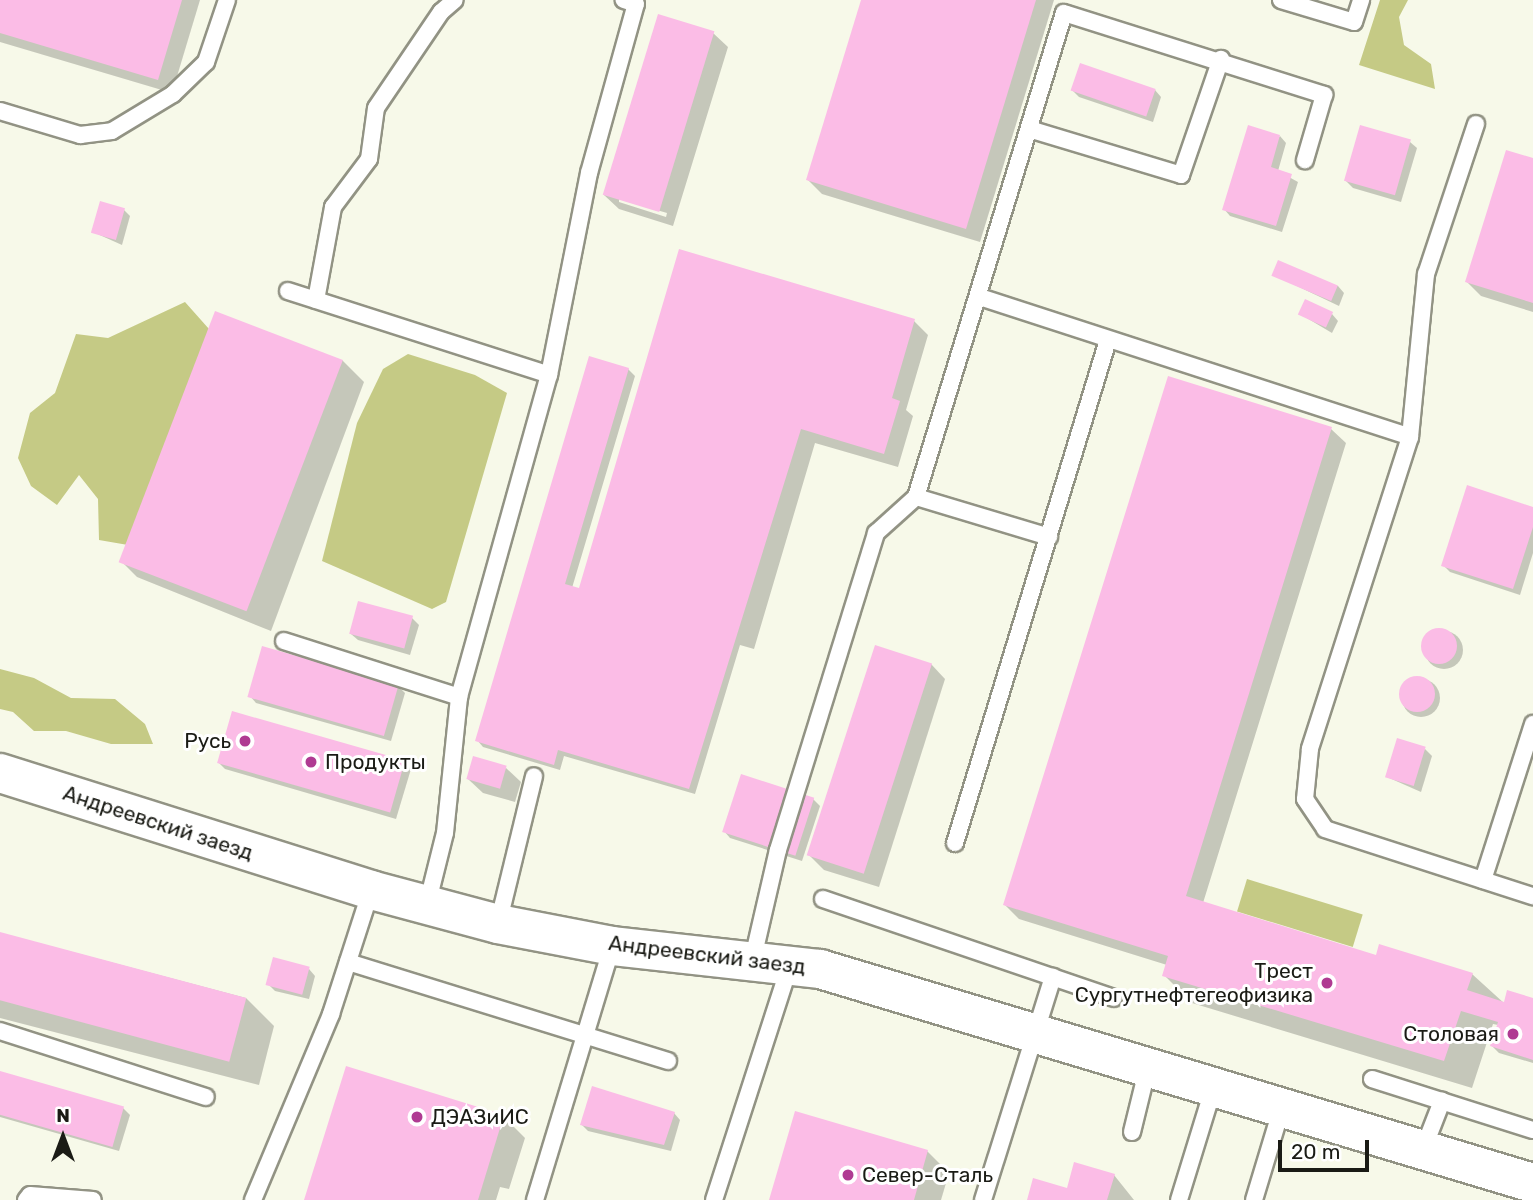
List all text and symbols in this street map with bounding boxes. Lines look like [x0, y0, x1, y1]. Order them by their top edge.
place label: Русь [184, 728, 231, 754]
marker: Русь [237, 733, 253, 749]
place label: Продукты [325, 749, 426, 775]
marker: Продукты [303, 754, 319, 770]
street label: Андреевский заезд [60, 780, 256, 866]
street label: Андреевский заезд [607, 930, 807, 980]
place label: Трест Сургутнефтегеофизика [1075, 958, 1313, 1008]
marker: Трест Сургутнефтегеофизика [1319, 975, 1335, 991]
place label: Столовая [1403, 1021, 1499, 1047]
marker: Столовая [1505, 1026, 1521, 1042]
north arrow [28, 1102, 98, 1172]
text: N [56, 1104, 70, 1127]
place label: ДЭАЗиИС [431, 1104, 529, 1130]
marker: ДЭАЗиИС [409, 1109, 425, 1125]
scale bar [1281, 1126, 1372, 1170]
text: 20 m [1291, 1139, 1340, 1164]
place label: Север-Сталь [862, 1162, 993, 1188]
marker: Север-Сталь [840, 1167, 856, 1183]

